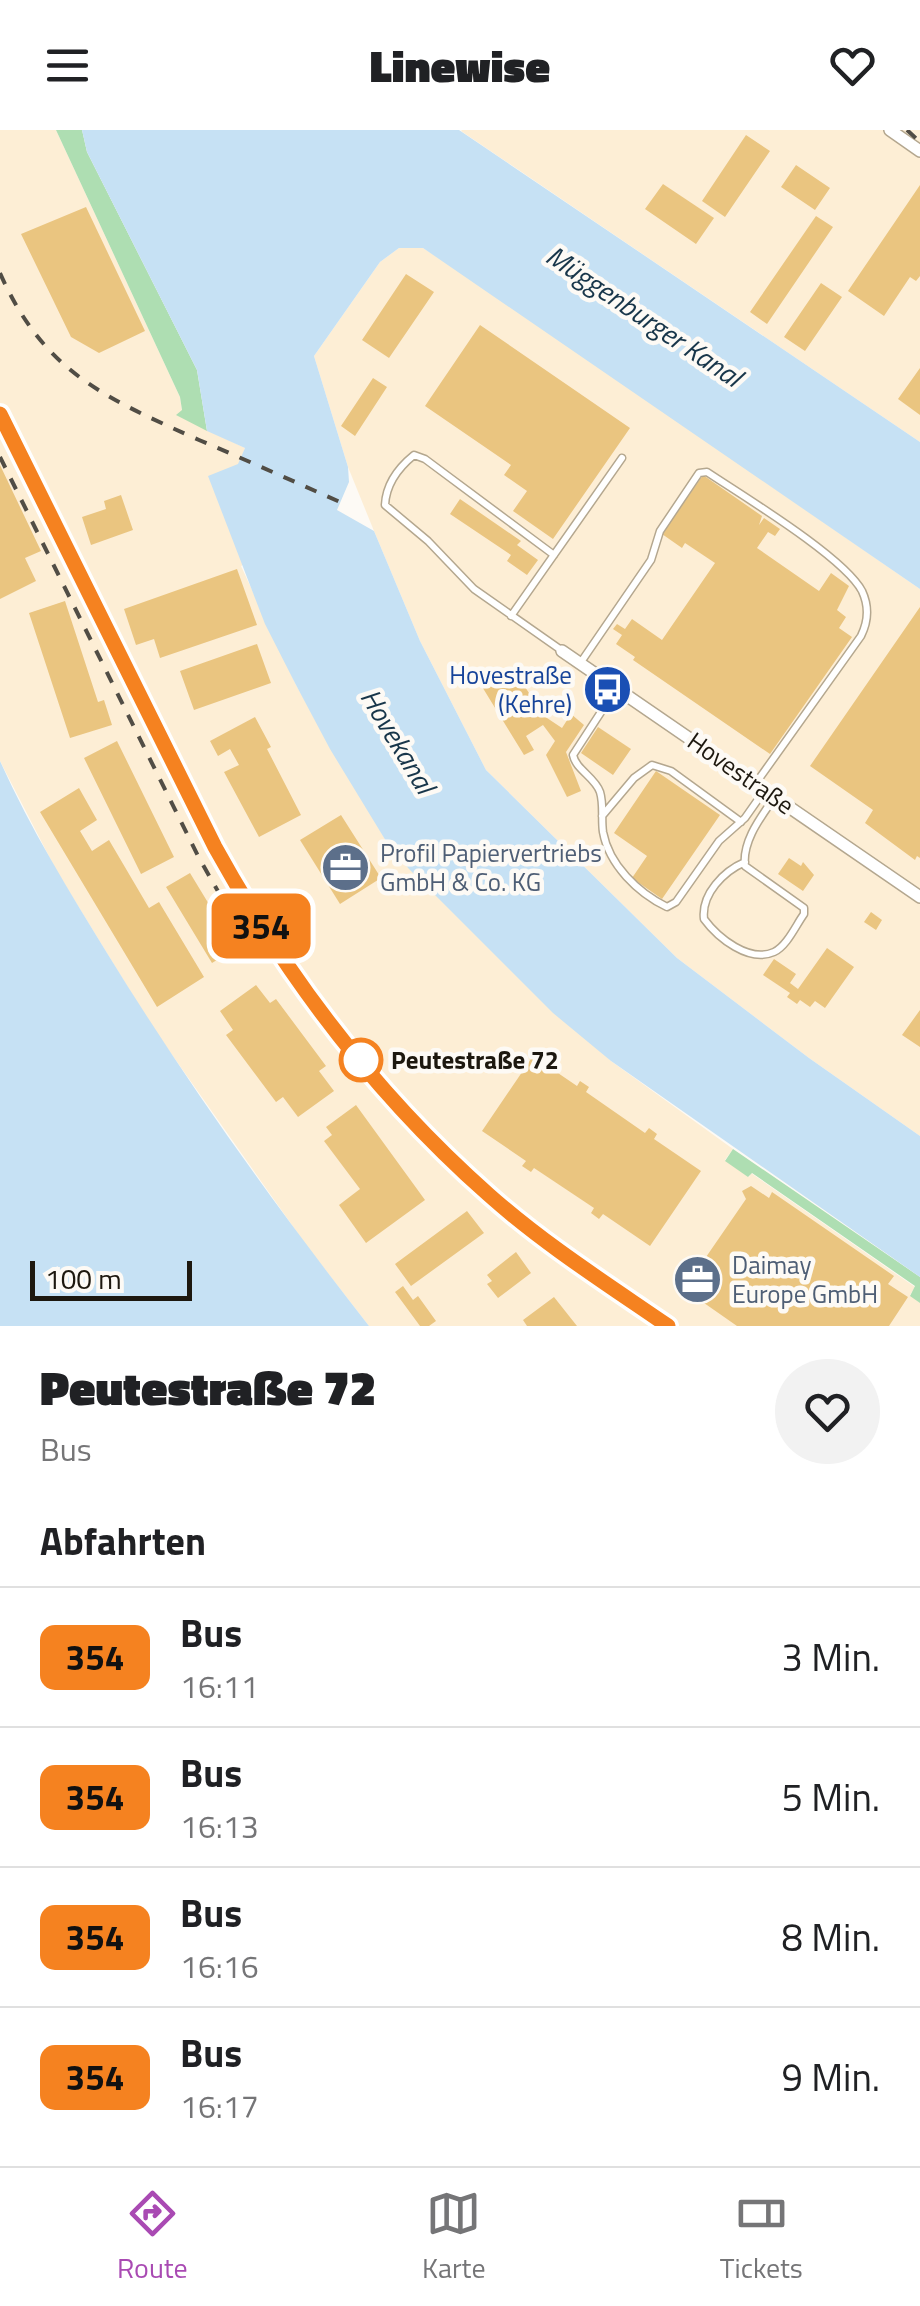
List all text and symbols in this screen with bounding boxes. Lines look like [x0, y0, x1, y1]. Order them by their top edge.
text: Linewise [370, 31, 550, 99]
icon: menu [40, 38, 95, 93]
icon: heart [825, 38, 880, 93]
water label: Müggenburger Kanal [538, 234, 754, 399]
place label: Hovestraße (Kehre) [449, 656, 572, 723]
bus stop icon: Hovestraße (Kehre) [581, 663, 633, 715]
water label: Hovekanal [350, 680, 448, 804]
street label: Hovestraße [680, 722, 802, 824]
place label: Profil Papiervertriebs GmbH & Co. KG [380, 834, 602, 901]
office icon: Profil Papiervertriebs GmbH & Co. KG [319, 841, 371, 893]
line badge: 354 [204, 894, 318, 958]
text: 354 [232, 899, 290, 953]
marker: Peutestraße 72 [340, 1039, 382, 1081]
place label: Peutestraße 72 [391, 1041, 559, 1079]
place label: Daimay Europe GmbH [732, 1246, 878, 1313]
office icon: Daimay Europe GmbH [671, 1253, 723, 1305]
scale bar [30, 1256, 192, 1300]
text: 100 m [45, 1257, 122, 1300]
text: Peutestraße 72 [40, 1351, 376, 1424]
button: heart [775, 1359, 880, 1464]
text: Bus [40, 1425, 92, 1473]
text: Abfahrten [40, 1512, 206, 1570]
text: Bus [180, 1604, 242, 1662]
text: 3 Min. [782, 1628, 880, 1686]
text: 354 [66, 1630, 124, 1684]
text: 16:11 [180, 1662, 259, 1710]
text: Bus [180, 1744, 242, 1802]
text: 5 Min. [782, 1768, 880, 1826]
text: 354 [66, 1770, 124, 1824]
text: 16:13 [180, 1802, 259, 1850]
text: Bus [180, 1884, 242, 1942]
text: 8 Min. [782, 1908, 880, 1966]
text: 354 [66, 1910, 124, 1964]
text: 16:16 [180, 1942, 259, 1990]
text: Bus [180, 2024, 242, 2082]
text: 9 Min. [782, 2048, 880, 2106]
text: 354 [66, 2050, 124, 2104]
text: 16:17 [180, 2082, 259, 2130]
tab: Route [117, 2186, 188, 2289]
tab: Karte [422, 2186, 486, 2289]
tab: Tickets [720, 2186, 803, 2289]

